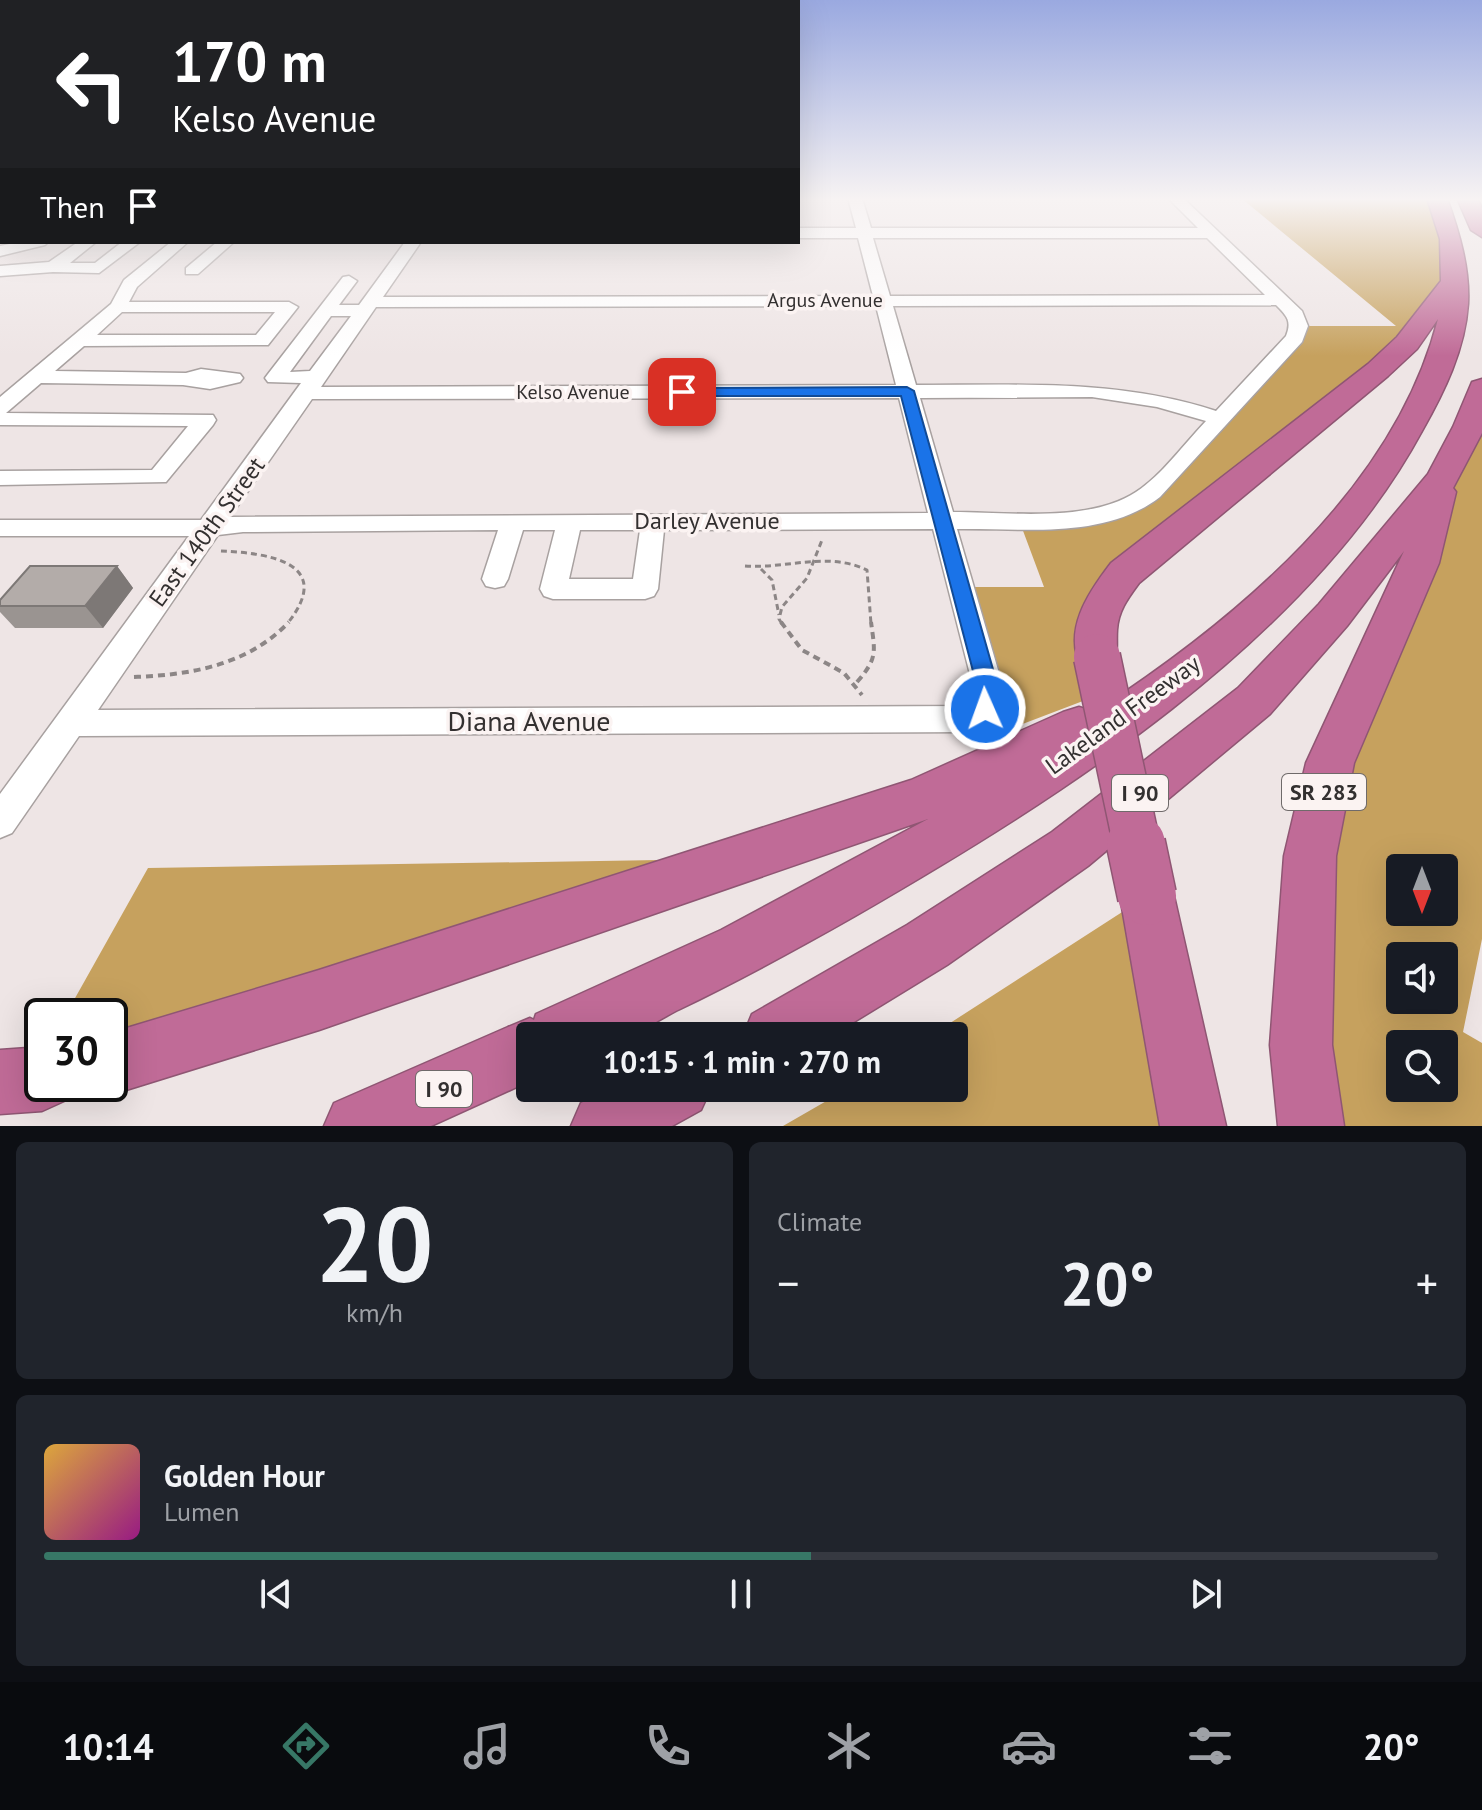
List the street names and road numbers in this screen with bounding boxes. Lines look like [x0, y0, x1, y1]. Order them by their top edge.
street label: Argus Avenue [767, 287, 883, 313]
street label: Kelso Avenue [516, 379, 630, 405]
street label: East 140th Street [142, 451, 271, 613]
street label: Darley Avenue [634, 505, 780, 536]
street label: Lakeland Freeway [1039, 648, 1206, 781]
street label: Diana Avenue [448, 702, 610, 739]
road number: SR 283 [1282, 774, 1366, 810]
road number: I 90 [1112, 775, 1168, 811]
road number: I 90 [416, 1071, 472, 1107]

